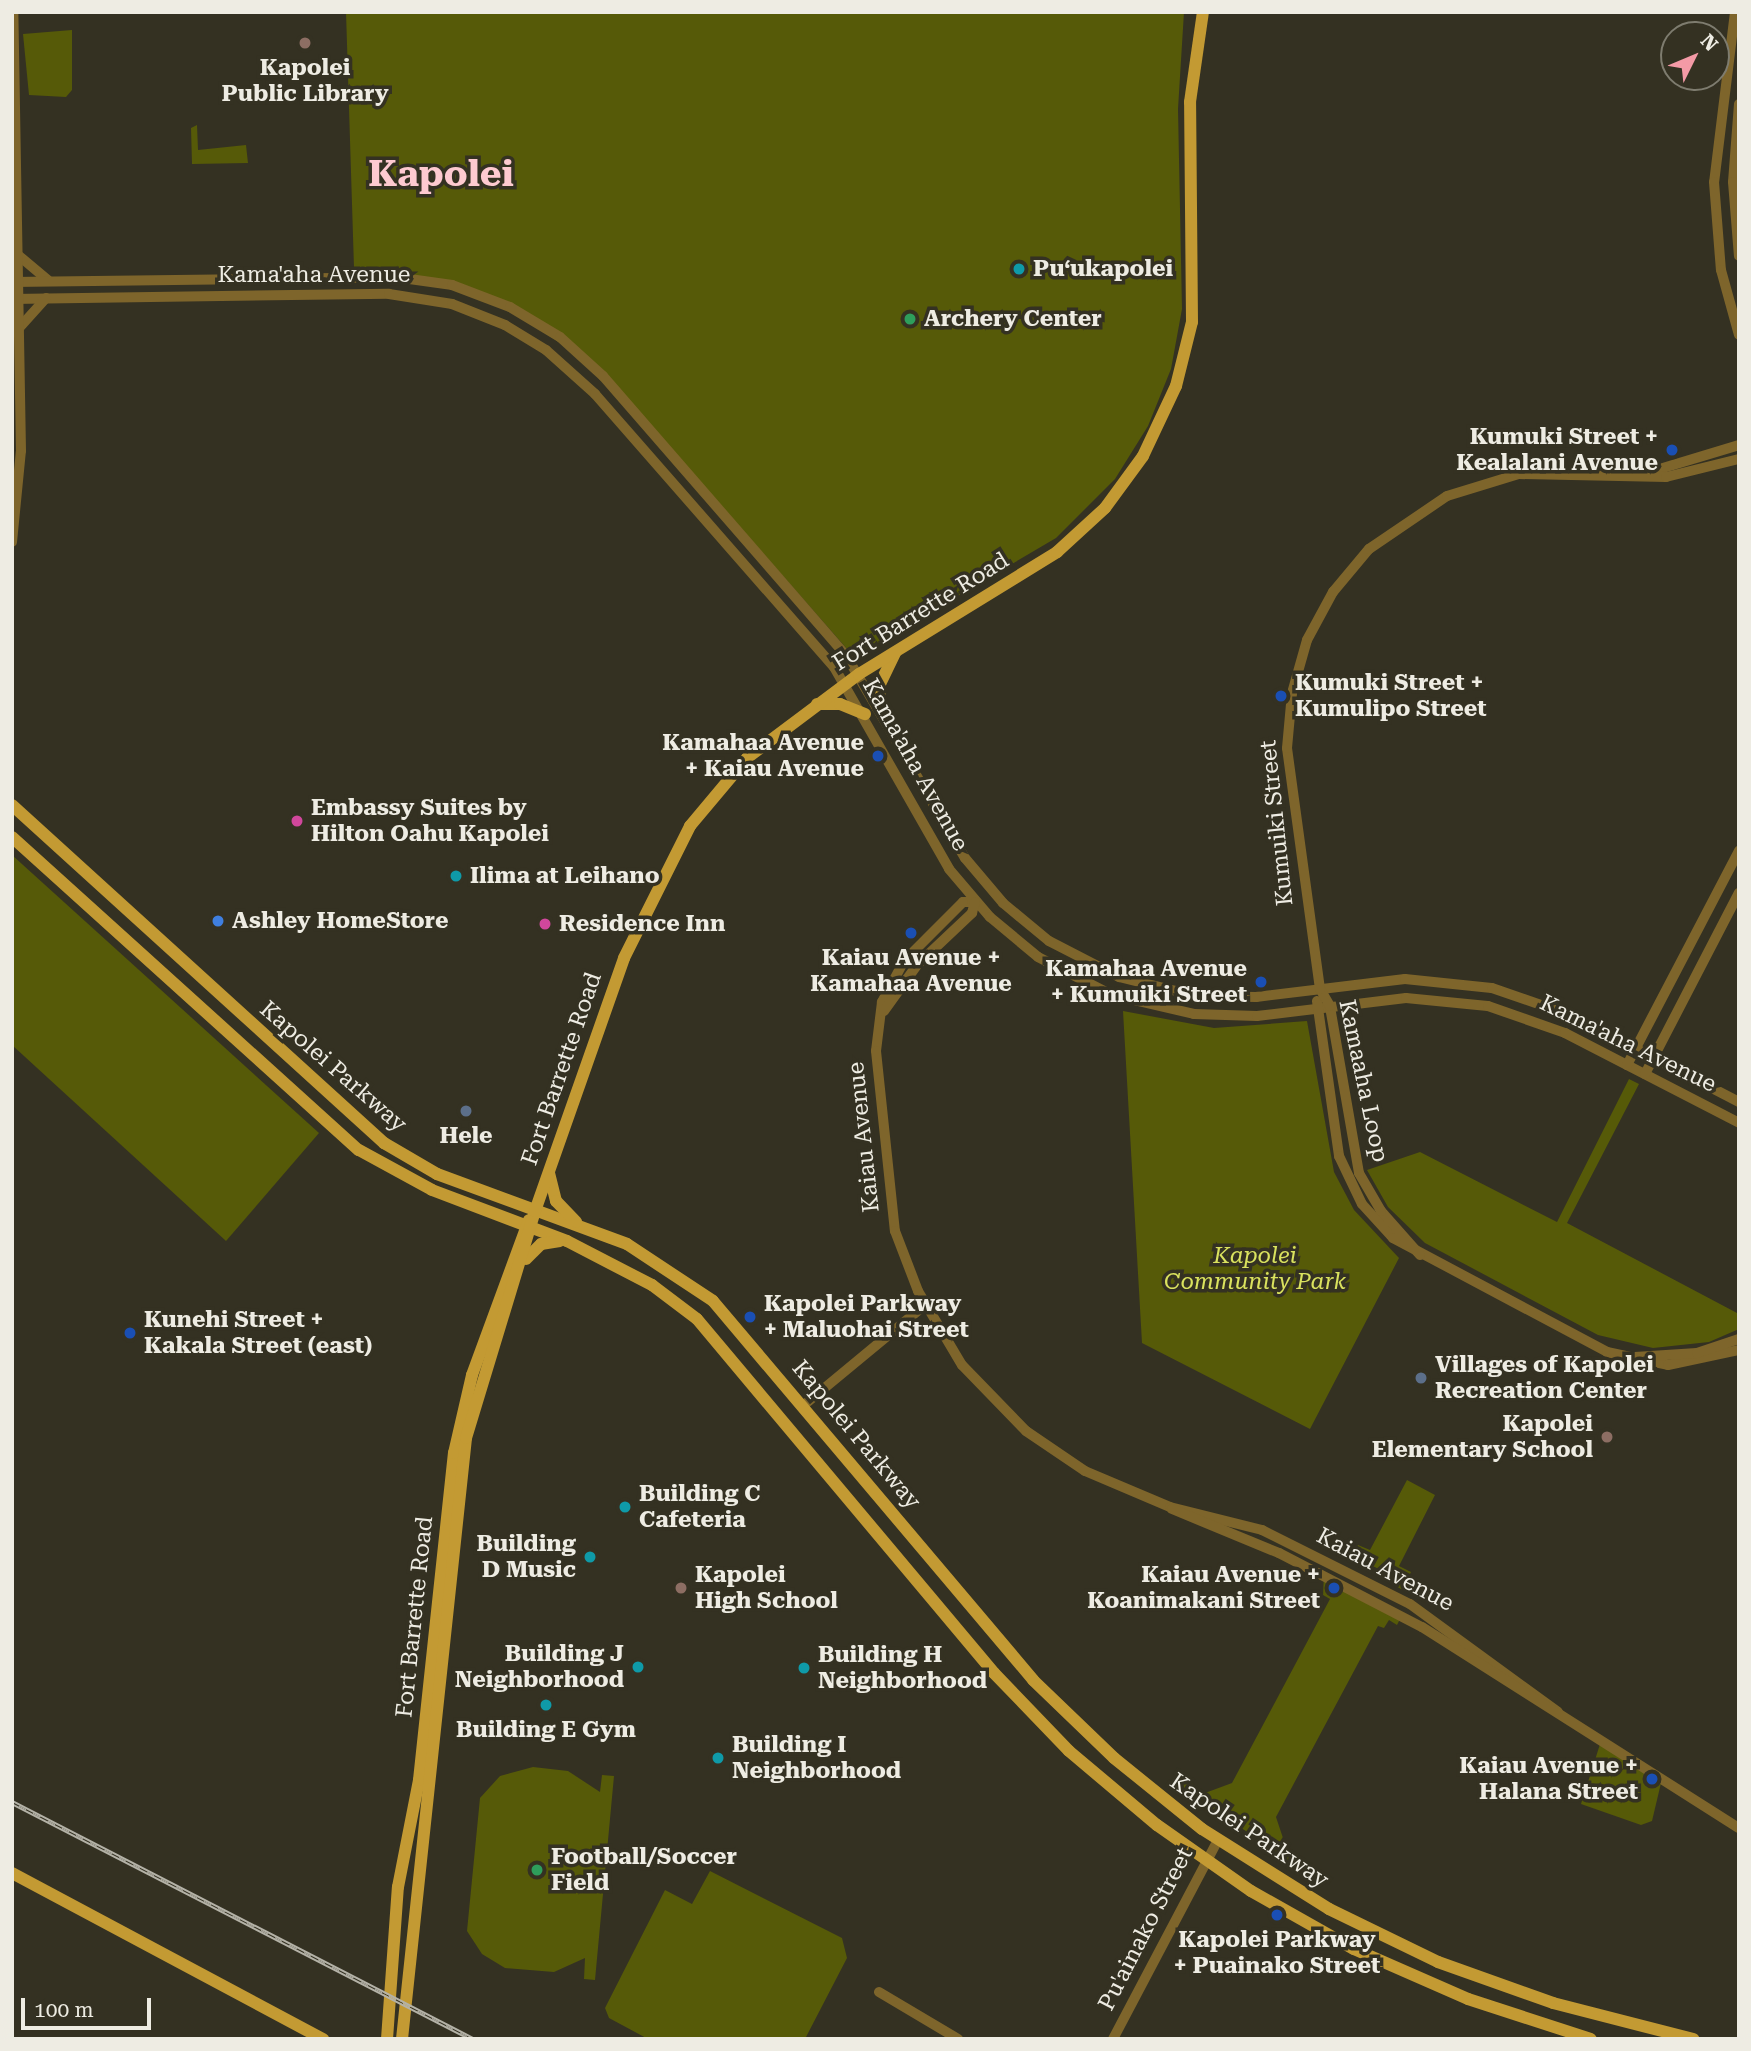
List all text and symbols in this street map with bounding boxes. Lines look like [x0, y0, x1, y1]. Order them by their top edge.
north arrow [1660, 21, 1730, 91]
text: N [1696, 29, 1723, 56]
marker: Kapolei Public Library [297, 35, 313, 51]
place label: Kapolei Public Library [221, 54, 389, 108]
district label: Kapolei [368, 152, 514, 196]
place label: Puʻukapolei [1033, 255, 1173, 283]
street label: Kama'aha Avenue [218, 261, 410, 289]
marker: Puʻukapolei [1011, 261, 1027, 277]
place label: Archery Center [924, 305, 1102, 333]
marker: Archery Center [902, 311, 918, 327]
place label: Kumuki Street + Kealalani Avenue [1456, 423, 1658, 477]
marker: Kumuki Street + Kealalani Avenue [1664, 442, 1680, 458]
street label: Fort Barrette Road [828, 547, 1014, 677]
place label: Kumuki Street + Kumulipo Street [1295, 669, 1487, 723]
street label: Kama'aha Avenue [856, 674, 974, 856]
marker: Kumuki Street + Kumulipo Street [1273, 688, 1289, 704]
place label: Kamahaa Avenue + Kaiau Avenue [662, 729, 864, 783]
street label: Kumuiki Street [1255, 739, 1299, 907]
marker: Kamahaa Avenue + Kaiau Avenue [870, 748, 886, 764]
place label: Embassy Suites by Hilton Oahu Kapolei [311, 794, 549, 848]
marker: Embassy Suites by Hilton Oahu Kapolei [289, 813, 305, 829]
place label: Ilima at Leihano [470, 862, 659, 890]
marker: Ilima at Leihano [448, 868, 464, 884]
place label: Ashley HomeStore [232, 907, 448, 935]
place label: Residence Inn [559, 910, 725, 938]
marker: Ashley HomeStore [210, 913, 226, 929]
marker: Residence Inn [537, 916, 553, 932]
marker: Kaiau Avenue + Kamahaa Avenue [903, 925, 919, 941]
place label: Kaiau Avenue + Kamahaa Avenue [810, 944, 1012, 998]
place label: Kamahaa Avenue + Kumuiki Street [1045, 955, 1247, 1009]
street label: Fort Barrette Road [516, 969, 608, 1169]
marker: Kamahaa Avenue + Kumuiki Street [1253, 974, 1269, 990]
street label: Kama'aha Avenue [1535, 989, 1721, 1099]
street label: Kapolei Parkway [254, 996, 412, 1138]
street label: Kamaaha Loop [1332, 997, 1394, 1165]
street label: Kaiau Avenue [842, 1060, 886, 1214]
marker: Hele [458, 1103, 474, 1119]
place label: Hele [439, 1122, 493, 1150]
park label: Kapolei Community Park [1164, 1242, 1346, 1296]
place label: Kapolei Parkway + Maluohai Street [764, 1290, 969, 1344]
place label: Kunehi Street + Kakala Street (east) [144, 1306, 372, 1360]
marker: Kapolei Parkway + Maluohai Street [742, 1309, 758, 1325]
marker: Kunehi Street + Kakala Street (east) [122, 1325, 138, 1341]
place label: Villages of Kapolei Recreation Center [1435, 1351, 1654, 1405]
street label: Kapolei Parkway [786, 1355, 926, 1515]
marker: Villages of Kapolei Recreation Center [1413, 1370, 1429, 1386]
place label: Kapolei Elementary School [1372, 1410, 1593, 1464]
marker: Kapolei Elementary School [1599, 1429, 1615, 1445]
place label: Building C Cafeteria [639, 1480, 760, 1534]
marker: Building C Cafeteria [617, 1499, 633, 1515]
street label: Fort Barrette Road [391, 1515, 439, 1719]
street label: Kaiau Avenue [1312, 1522, 1458, 1618]
place label: Building D Music [477, 1530, 576, 1584]
marker: Building D Music [582, 1549, 598, 1565]
place label: Kapolei High School [695, 1561, 838, 1615]
place label: Kaiau Avenue + Koanimakani Street [1087, 1561, 1320, 1615]
marker: Kapolei High School [673, 1580, 689, 1596]
marker: Kaiau Avenue + Koanimakani Street [1326, 1580, 1342, 1596]
place label: Building J Neighborhood [455, 1640, 624, 1694]
place label: Building H Neighborhood [818, 1641, 987, 1695]
marker: Building J Neighborhood [630, 1659, 646, 1675]
marker: Building H Neighborhood [796, 1660, 812, 1676]
marker: Building E Gym [538, 1697, 554, 1713]
place label: Building E Gym [456, 1716, 636, 1744]
place label: Building I Neighborhood [732, 1731, 901, 1785]
marker: Building I Neighborhood [710, 1750, 726, 1766]
place label: Kaiau Avenue + Halana Street [1459, 1752, 1638, 1806]
street label: Kapolei Parkway [1164, 1768, 1334, 1894]
marker: Kaiau Avenue + Halana Street [1644, 1771, 1660, 1787]
place label: Football/Soccer Field [551, 1843, 737, 1897]
street label: Pu'ainako Street [1093, 1843, 1199, 2015]
marker: Football/Soccer Field [529, 1862, 545, 1878]
marker: Kapolei Parkway + Puainako Street [1269, 1907, 1285, 1923]
place label: Kapolei Parkway + Puainako Street [1174, 1926, 1380, 1980]
scale bar [24, 1984, 154, 2028]
text: 100 m [34, 1998, 94, 2022]

